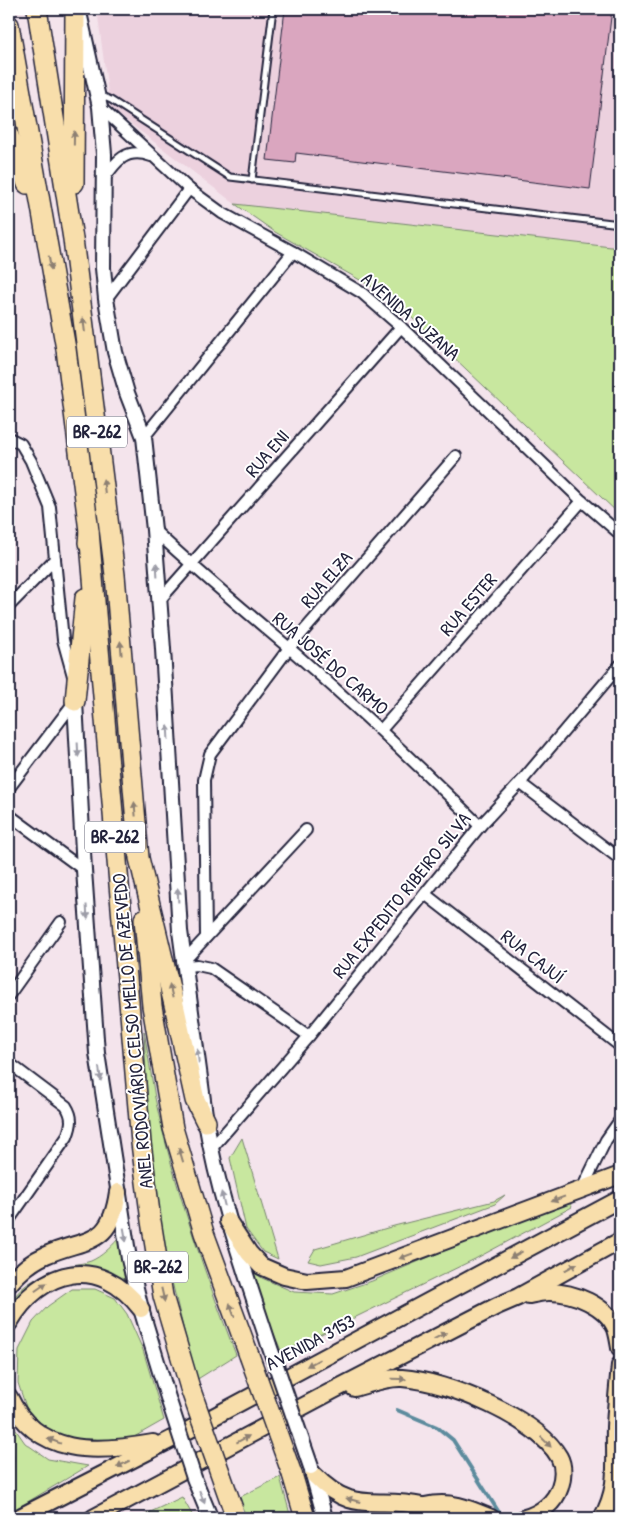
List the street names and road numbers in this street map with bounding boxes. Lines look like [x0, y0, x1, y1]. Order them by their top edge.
street label: AVENIDA SUZANA [356, 266, 466, 366]
road number: BR-262 [67, 417, 127, 448]
street label: RUA ENI [239, 423, 295, 483]
street label: RUA ELZA [294, 545, 358, 613]
street label: RUA ESTER [433, 567, 503, 641]
street label: RUA JOSÉ DO CARMO [267, 605, 395, 721]
street label: RUA EXPEDITO RIBEIRO SILVA [326, 806, 476, 984]
road number: BR-262 [85, 822, 145, 852]
street label: ANEL RODOVIÁRIO CELSO MELLO DE AZEVEDO [105, 872, 159, 1190]
street label: RUA CAJUÍ [496, 923, 570, 989]
road number: BR-262 [128, 1252, 188, 1282]
street label: AVENIDA 3153 [261, 1308, 359, 1376]

